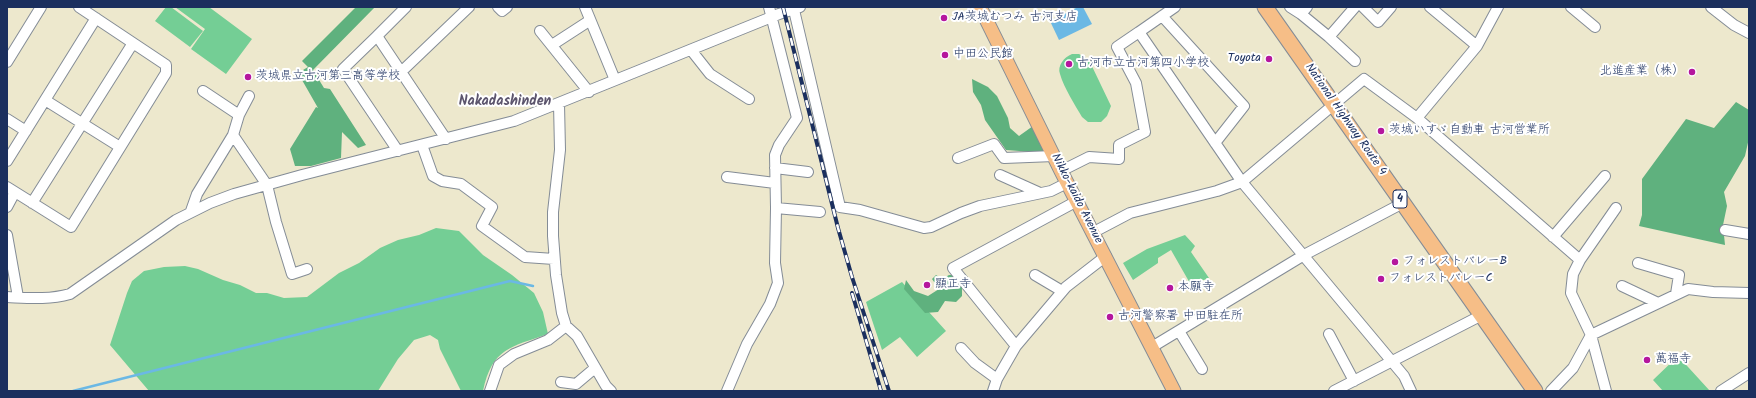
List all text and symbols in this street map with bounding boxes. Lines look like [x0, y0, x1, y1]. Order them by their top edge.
place label: JA茨城むつみ 古河支店 [952, 11, 1078, 25]
marker: JA茨城むつみ 古河支店 [939, 13, 949, 23]
place label: 中田公民館 [953, 48, 1013, 62]
marker: 中田公民館 [940, 50, 950, 60]
place label: Toyota [1228, 52, 1261, 66]
marker: Toyota [1264, 54, 1274, 64]
place label: 古河市立古河第四小学校 [1077, 57, 1209, 71]
marker: 古河市立古河第四小学校 [1064, 59, 1074, 69]
street label: National Highway Route 4 [1301, 61, 1389, 179]
place label: 北進産業（株） [1600, 65, 1684, 79]
marker: 北進産業（株） [1687, 67, 1697, 77]
place label: 茨城県立古河第三高等学校 [256, 70, 400, 84]
marker: 茨城県立古河第三高等学校 [243, 72, 253, 82]
district label: Nakadashinden [459, 95, 551, 111]
place label: 茨城いすゞ自動車 古河営業所 [1389, 124, 1550, 138]
marker: 茨城いすゞ自動車 古河営業所 [1376, 126, 1386, 136]
street label: Nikko-kaido Avenue [1047, 152, 1105, 246]
road number: 4 [1393, 190, 1407, 208]
place label: フォレストバレーB [1403, 255, 1507, 269]
marker: フォレストバレーB [1390, 257, 1400, 267]
place label: フォレストバレーC [1389, 272, 1493, 286]
marker: フォレストバレーC [1376, 274, 1386, 284]
place label: 顯正寺 [935, 278, 971, 292]
marker: 顯正寺 [922, 280, 932, 290]
place label: 本願寺 [1178, 281, 1214, 295]
marker: 本願寺 [1165, 283, 1175, 293]
place label: 古河警察署 中田駐在所 [1118, 310, 1243, 324]
marker: 古河警察署 中田駐在所 [1105, 312, 1115, 322]
place label: 萬福寺 [1655, 353, 1691, 367]
marker: 萬福寺 [1642, 355, 1652, 365]

